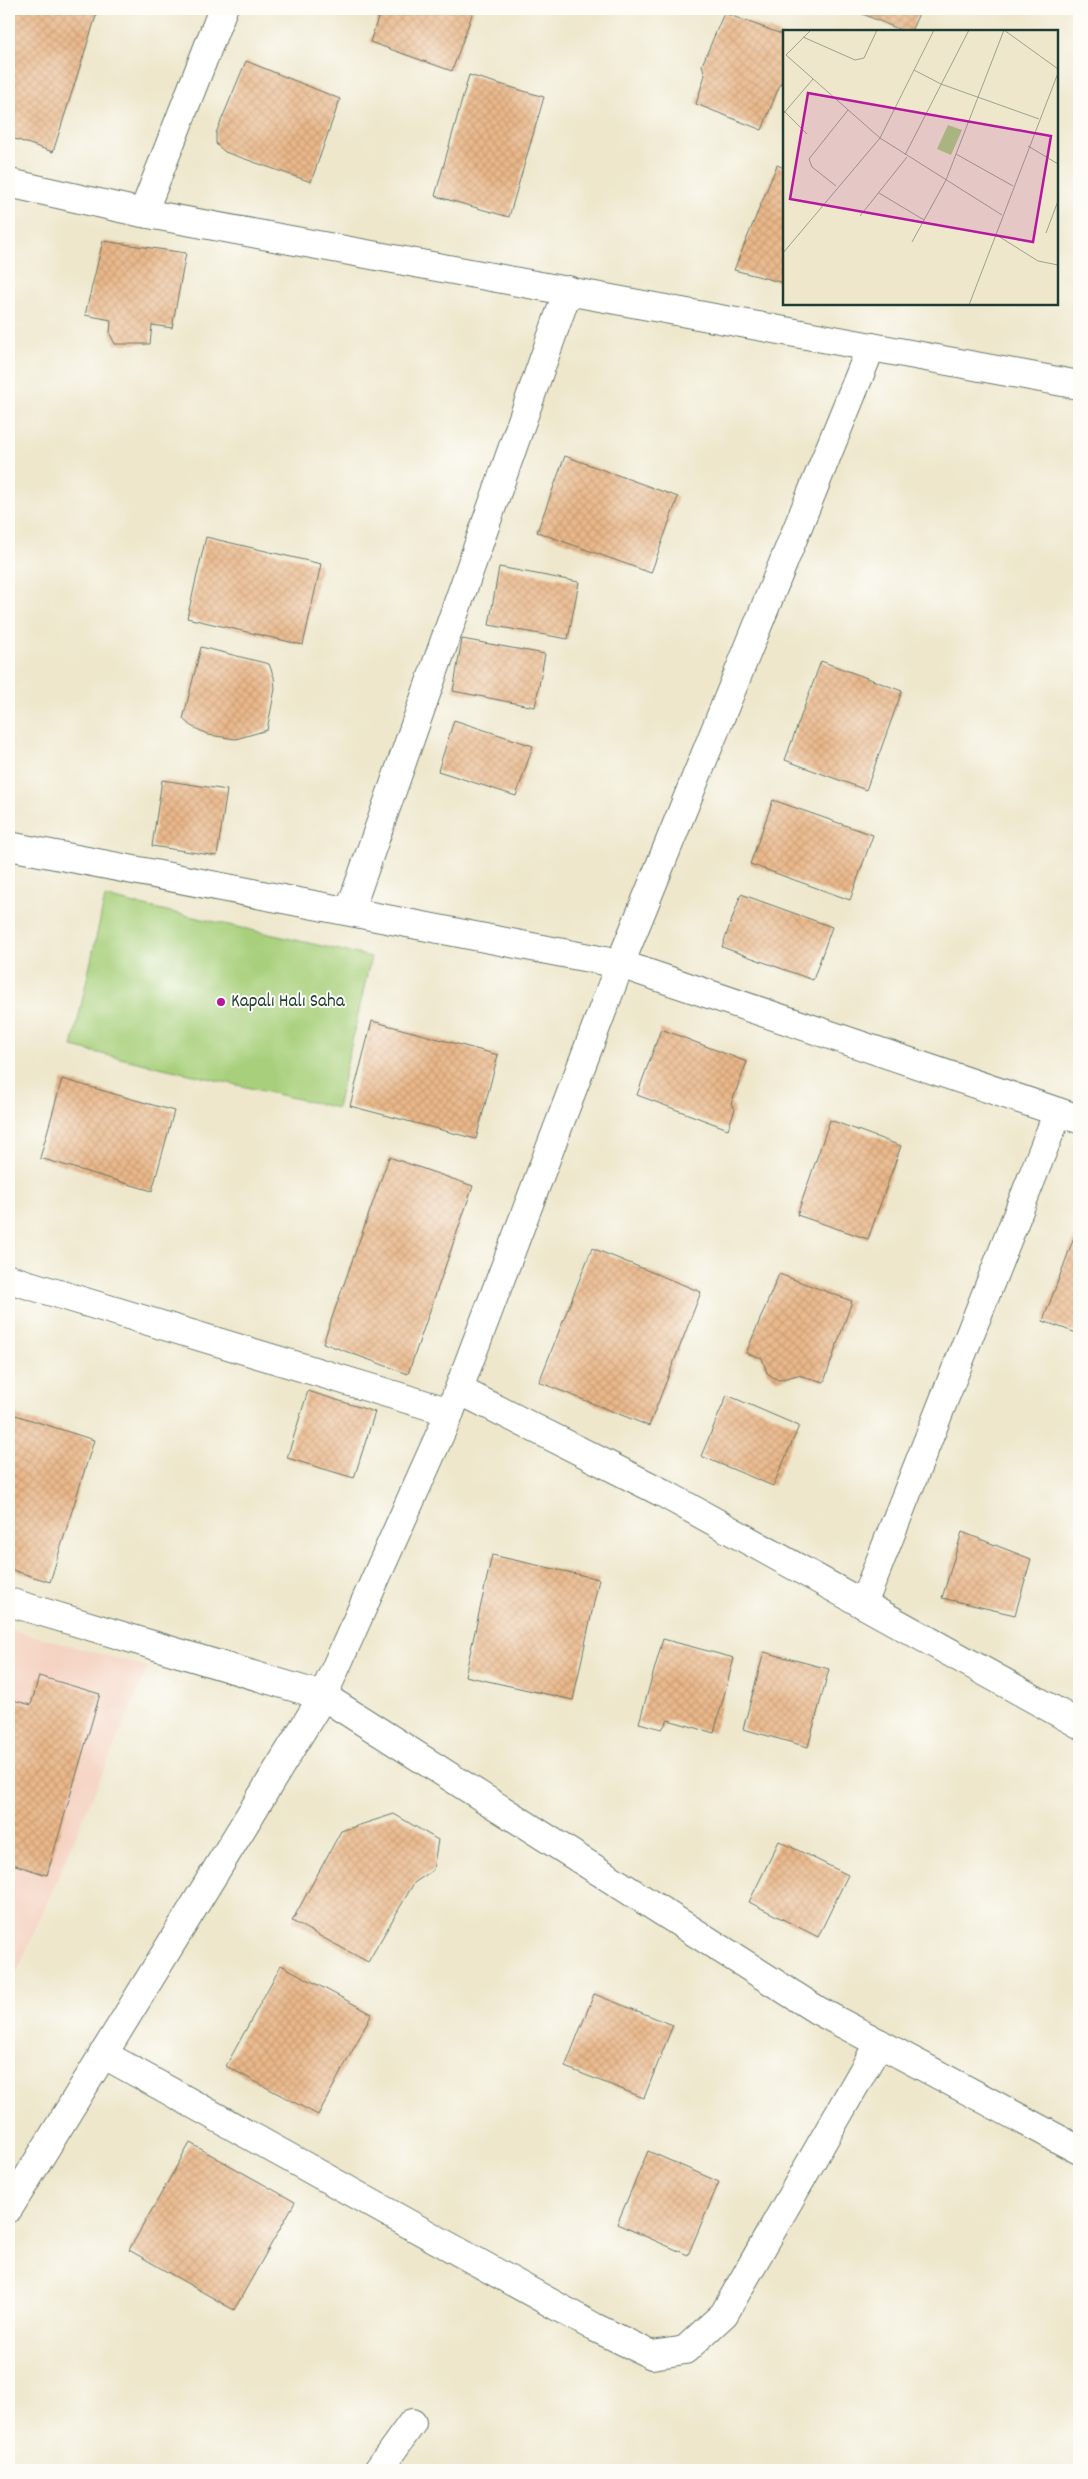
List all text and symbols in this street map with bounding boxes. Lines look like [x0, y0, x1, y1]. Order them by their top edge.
inset map [783, 30, 1058, 305]
place label: Kapalı Halı Saha [231, 989, 346, 1016]
marker: Kapalı Halı Saha [215, 996, 227, 1008]

